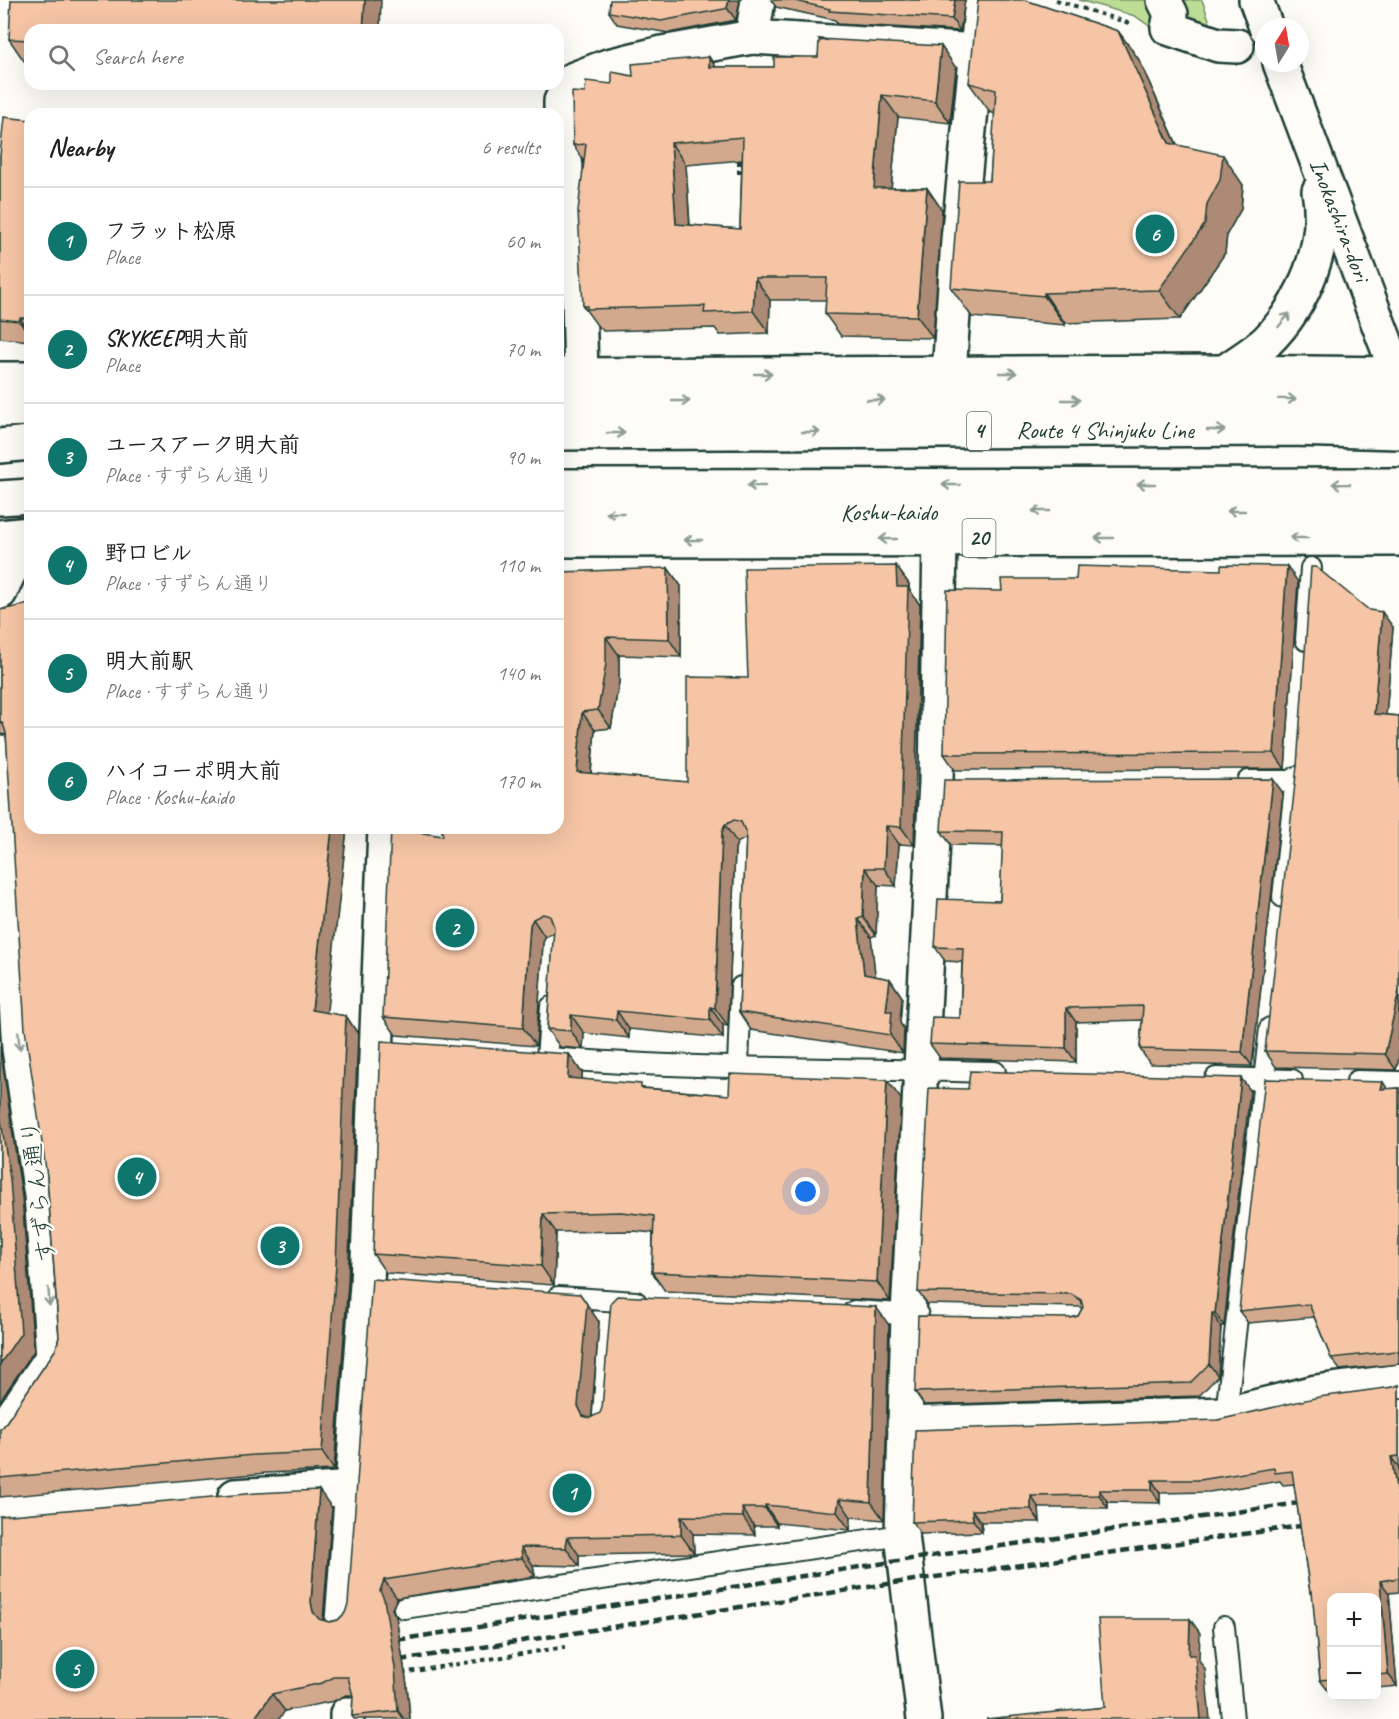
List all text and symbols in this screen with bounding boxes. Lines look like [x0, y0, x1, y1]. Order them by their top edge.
north arrow [1255, 18, 1309, 72]
search box [24, 24, 564, 90]
icon: search [45, 41, 78, 74]
text: Search here [93, 43, 183, 71]
text: Nearby [48, 131, 113, 164]
text: 6 results [481, 135, 540, 160]
street label: Inokashira-dori [1303, 154, 1378, 288]
pin: 6 [1136, 212, 1174, 256]
text: フラット松原 [105, 217, 237, 245]
text: 1 [63, 229, 72, 254]
text: 60 m [506, 229, 540, 254]
text: Place [105, 245, 140, 270]
one-way arrow [1277, 312, 1290, 328]
text: SKYKEEP明大前 [105, 325, 249, 353]
text: 2 [63, 337, 72, 362]
text: 70 m [506, 337, 540, 362]
text: Place [105, 353, 140, 378]
one-way arrow [753, 368, 773, 380]
one-way arrow [997, 368, 1017, 379]
one-way arrow [1277, 393, 1297, 405]
one-way arrow [866, 394, 886, 406]
one-way arrow [1061, 394, 1081, 406]
one-way arrow [671, 395, 691, 407]
road number: 4 [967, 412, 991, 450]
street label: Route 4 Shinjuku Line [1016, 415, 1196, 445]
one-way arrow [1206, 424, 1226, 436]
one-way arrow [801, 426, 821, 438]
one-way arrow [606, 427, 626, 439]
text: ユースアーク明大前 [105, 431, 300, 459]
text: 3 [63, 445, 72, 470]
text: 90 m [506, 445, 540, 470]
text: Place · すずらん通り [105, 463, 274, 488]
one-way arrow [1136, 478, 1156, 490]
one-way arrow [1331, 478, 1351, 490]
one-way arrow [941, 479, 961, 491]
one-way arrow [746, 480, 766, 491]
street label: Koshu-kaido [841, 497, 939, 527]
one-way arrow [1031, 505, 1051, 517]
one-way arrow [1226, 505, 1246, 517]
one-way arrow [605, 507, 625, 519]
road number: 20 [962, 519, 996, 557]
one-way arrow [1094, 532, 1114, 544]
one-way arrow [1289, 532, 1309, 544]
one-way arrow [878, 533, 898, 545]
one-way arrow [683, 534, 703, 546]
text: 野口ビル [105, 539, 193, 567]
text: 4 [63, 553, 72, 578]
text: 110 m [497, 553, 540, 578]
text: Place · すずらん通り [105, 571, 274, 596]
text: 明大前駅 [105, 647, 193, 675]
text: 5 [63, 661, 72, 686]
text: 140 m [497, 661, 540, 686]
text: Place · すずらん通り [105, 679, 274, 704]
text: ハイコーポ明大前 [105, 757, 281, 785]
text: 6 [63, 769, 72, 794]
text: 170 m [497, 769, 540, 794]
text: Place · Koshu-kaido [105, 785, 234, 810]
pin: 2 [436, 906, 474, 950]
one-way arrow [14, 1031, 25, 1051]
street label: すずらん通り [14, 1118, 62, 1264]
pin: 4 [118, 1154, 156, 1200]
your location [791, 1177, 820, 1206]
pin: 3 [260, 1224, 300, 1268]
one-way arrow [44, 1287, 55, 1307]
pin: 1 [552, 1470, 592, 1516]
map controls [1327, 1593, 1381, 1701]
button: + [1327, 1593, 1381, 1647]
pin: 5 [56, 1646, 94, 1692]
button: − [1327, 1647, 1381, 1701]

